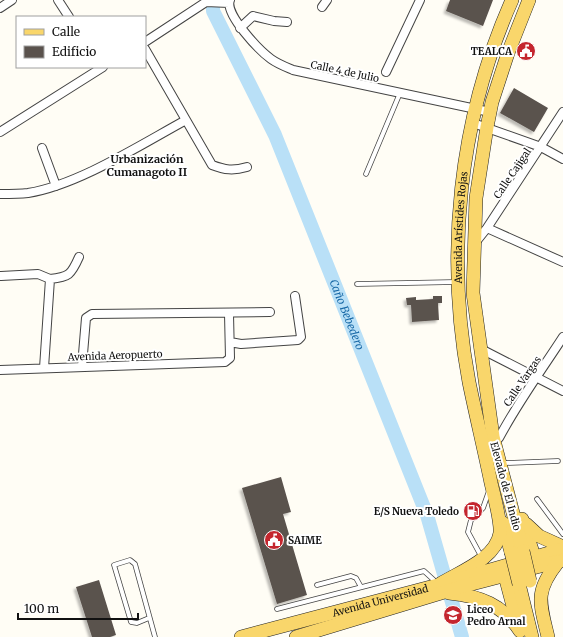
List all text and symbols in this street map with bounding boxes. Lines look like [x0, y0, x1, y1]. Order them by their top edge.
legend [16, 16, 146, 68]
text: Calle [52, 24, 80, 39]
public building icon: TEALCA [515, 40, 537, 62]
text: Edificio [52, 44, 96, 59]
place label: TEALCA [471, 45, 513, 58]
street label: Calle 4 de Julio [309, 58, 381, 85]
street label: Calle Cajigal [491, 145, 534, 201]
district label: Urbanización Cumanagoto II [107, 152, 187, 179]
street label: Avenida Arístides Rojas [452, 170, 471, 285]
water label: Caño Bebedero [326, 277, 367, 352]
street label: Avenida Aeropuerto [66, 347, 163, 364]
street label: Calle Vargas [501, 354, 544, 409]
street label: Elevado de El Indio [487, 440, 524, 532]
fuel station icon: E/S Nueva Toledo [462, 500, 484, 522]
place label: E/S Nueva Toledo [374, 505, 459, 518]
public building icon: SAIME [263, 529, 285, 551]
place label: SAIME [288, 534, 322, 547]
street label: Avenida Universidad [330, 582, 430, 620]
scale bar [18, 595, 138, 621]
text: 100 m [24, 601, 59, 616]
place label: Liceo Pedro Arnal [467, 603, 526, 628]
school or university icon: Liceo Pedro Arnal [442, 604, 464, 626]

